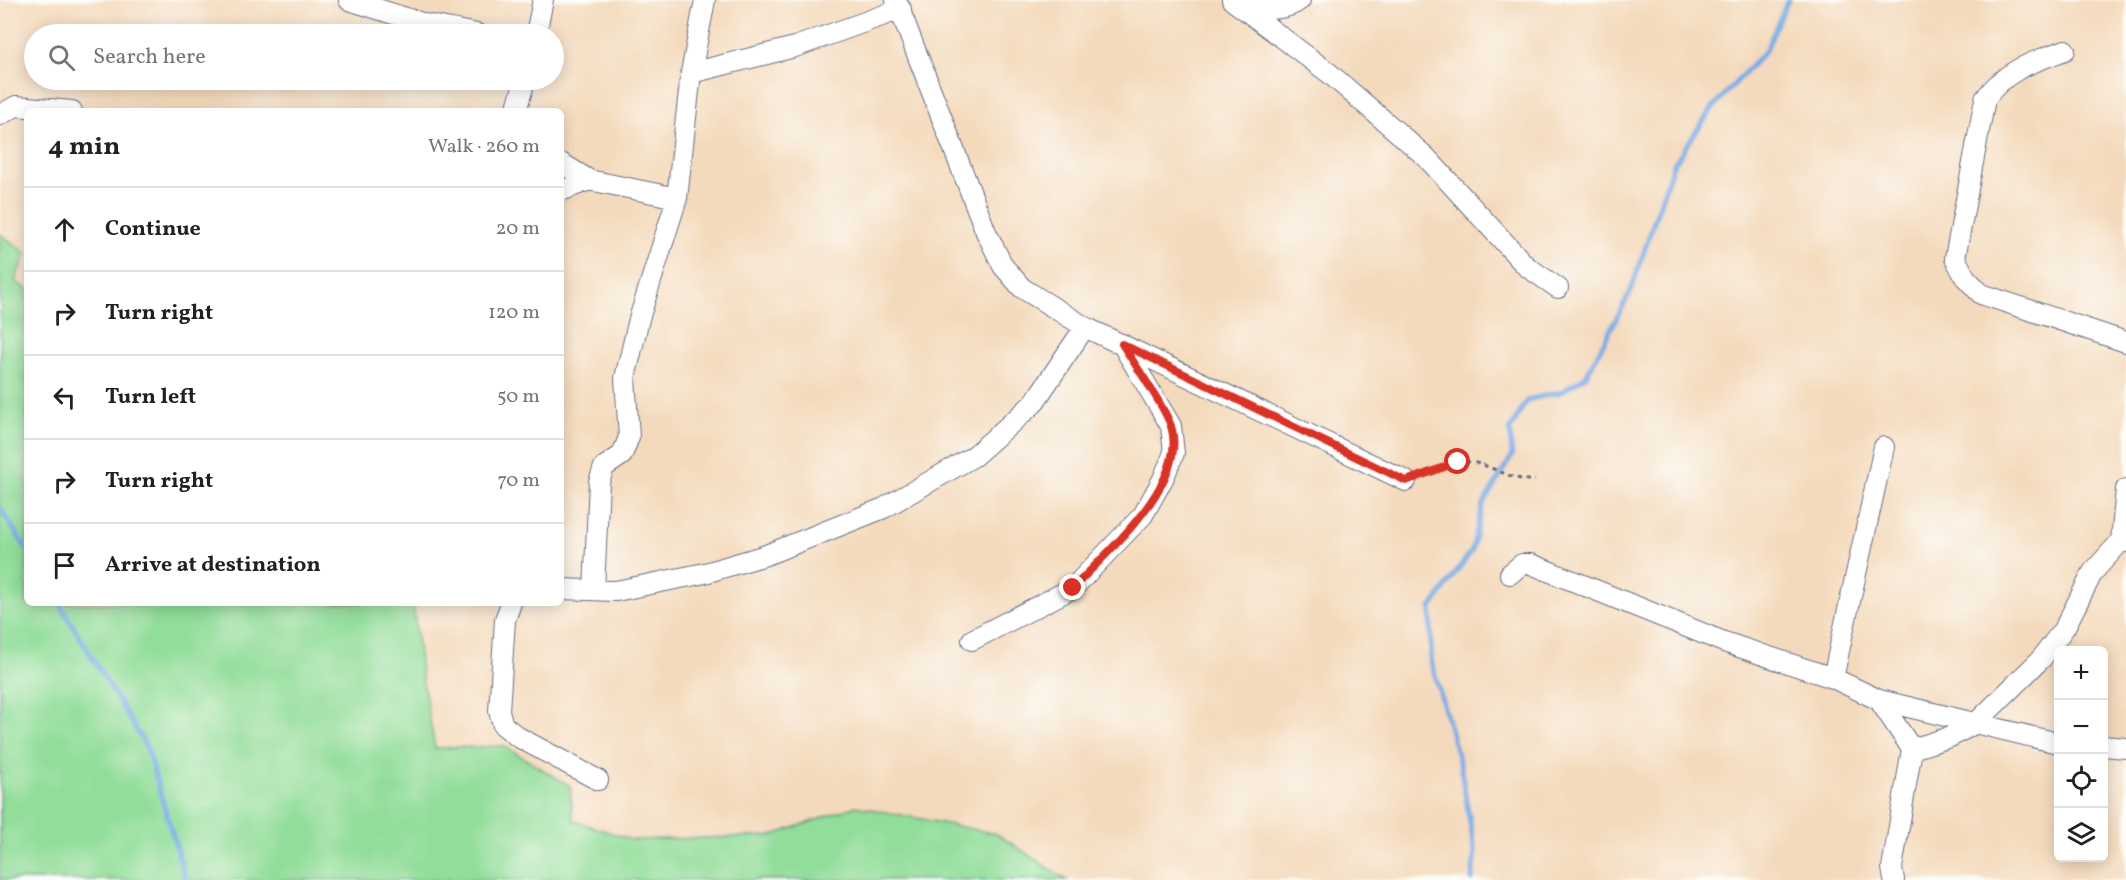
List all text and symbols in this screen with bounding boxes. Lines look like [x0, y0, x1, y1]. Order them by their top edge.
search box [24, 24, 564, 90]
icon: search [45, 41, 78, 74]
text: Search here [93, 42, 206, 73]
text: 4 min [48, 129, 120, 165]
text: Walk · 260 m [428, 133, 540, 161]
icon: ahead [48, 213, 81, 246]
text: Continue [105, 214, 201, 245]
text: 20 m [496, 215, 540, 243]
icon: right [48, 297, 81, 330]
text: Turn right [105, 298, 213, 329]
text: 120 m [488, 299, 540, 327]
icon: left [48, 381, 81, 414]
text: Turn left [105, 382, 196, 413]
text: 50 m [497, 383, 540, 411]
route start [1444, 448, 1470, 474]
icon: right [48, 465, 81, 498]
text: Turn right [105, 466, 213, 497]
text: 70 m [497, 467, 540, 495]
icon: arrive [48, 549, 81, 582]
text: Arrive at destination [105, 550, 321, 581]
route end [1059, 574, 1085, 600]
map controls [2054, 646, 2108, 862]
button: + [2054, 646, 2108, 700]
button: − [2054, 700, 2108, 754]
button: locate [2054, 754, 2108, 808]
button: layers [2054, 808, 2108, 862]

